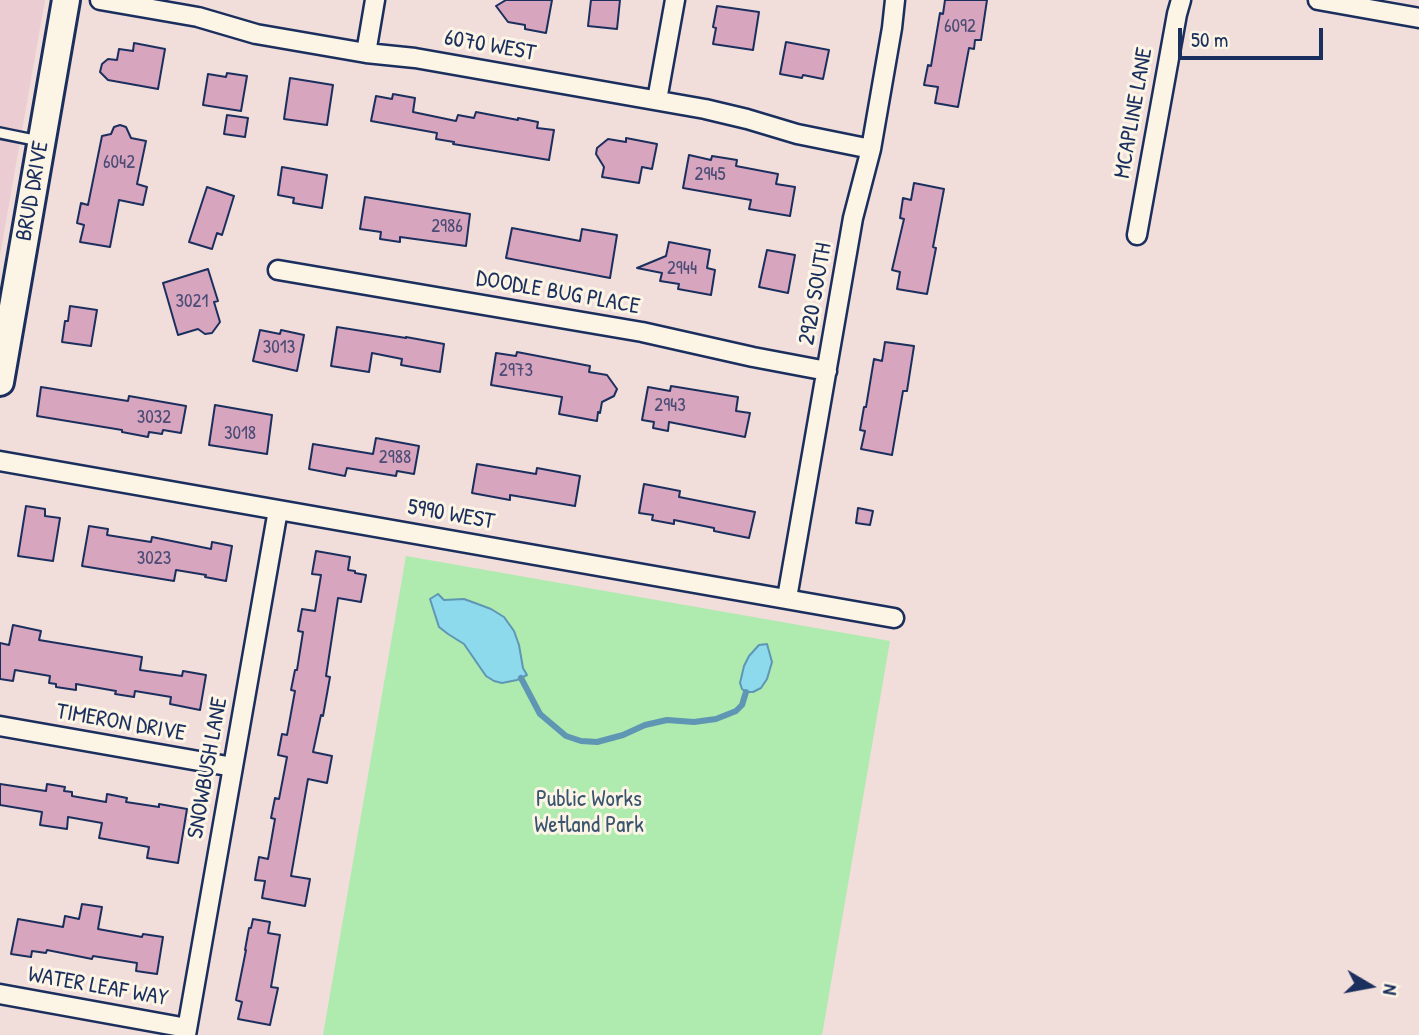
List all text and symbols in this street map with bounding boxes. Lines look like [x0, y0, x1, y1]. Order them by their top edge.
scale bar [1181, 14, 1326, 58]
house number: 6092 [944, 16, 976, 38]
street label: 6070 WEST [442, 24, 538, 68]
text: 50 m [1191, 25, 1228, 54]
street label: MCAPLINE LANE [1109, 45, 1159, 181]
street label: BRUD DRIVE [11, 139, 55, 243]
house number: 6042 [103, 152, 135, 174]
house number: 2945 [694, 164, 726, 186]
house number: 2986 [431, 216, 463, 238]
street label: 2920 SOUTH [793, 241, 839, 347]
house number: 2944 [667, 258, 697, 280]
street label: DOODLE BUG PLACE [474, 265, 642, 321]
house number: 3021 [176, 291, 208, 313]
house number: 3013 [263, 337, 295, 359]
house number: 2973 [499, 360, 533, 382]
house number: 2943 [654, 395, 686, 417]
house number: 3032 [137, 407, 171, 429]
house number: 3018 [224, 423, 256, 445]
house number: 2988 [379, 447, 411, 469]
street label: 5990 WEST [405, 494, 497, 536]
house number: 3023 [137, 548, 171, 570]
street label: SNOWBUSH LANE [182, 695, 234, 841]
street label: TIMERON DRIVE [54, 698, 188, 748]
park label: Public Works Wetland Park [534, 786, 644, 840]
north arrow [1335, 951, 1405, 1021]
street label: WATER LEAF WAY [26, 961, 170, 1013]
text: N [1377, 982, 1404, 997]

